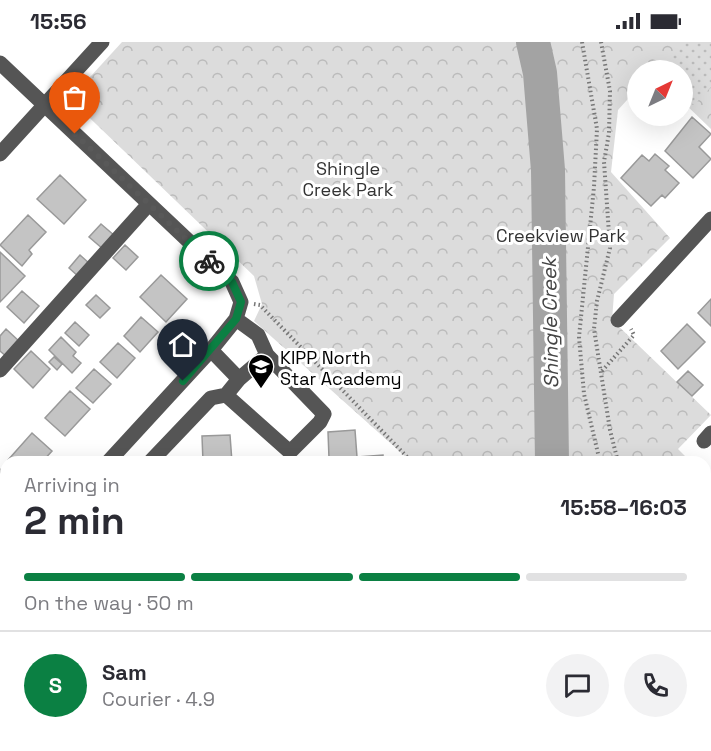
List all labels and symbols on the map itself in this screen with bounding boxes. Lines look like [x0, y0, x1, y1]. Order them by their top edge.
north arrow [627, 60, 693, 126]
pin [49, 72, 100, 134]
park label: Shingle Creek Park [302, 157, 394, 201]
park label: Creekview Park [496, 224, 626, 247]
courier [179, 231, 239, 291]
water label: Shingle Creek [536, 255, 564, 389]
pin [157, 319, 208, 381]
place label: KIPP North Star Academy [280, 346, 402, 390]
school or university icon: KIPP North Star Academy [246, 352, 276, 390]

